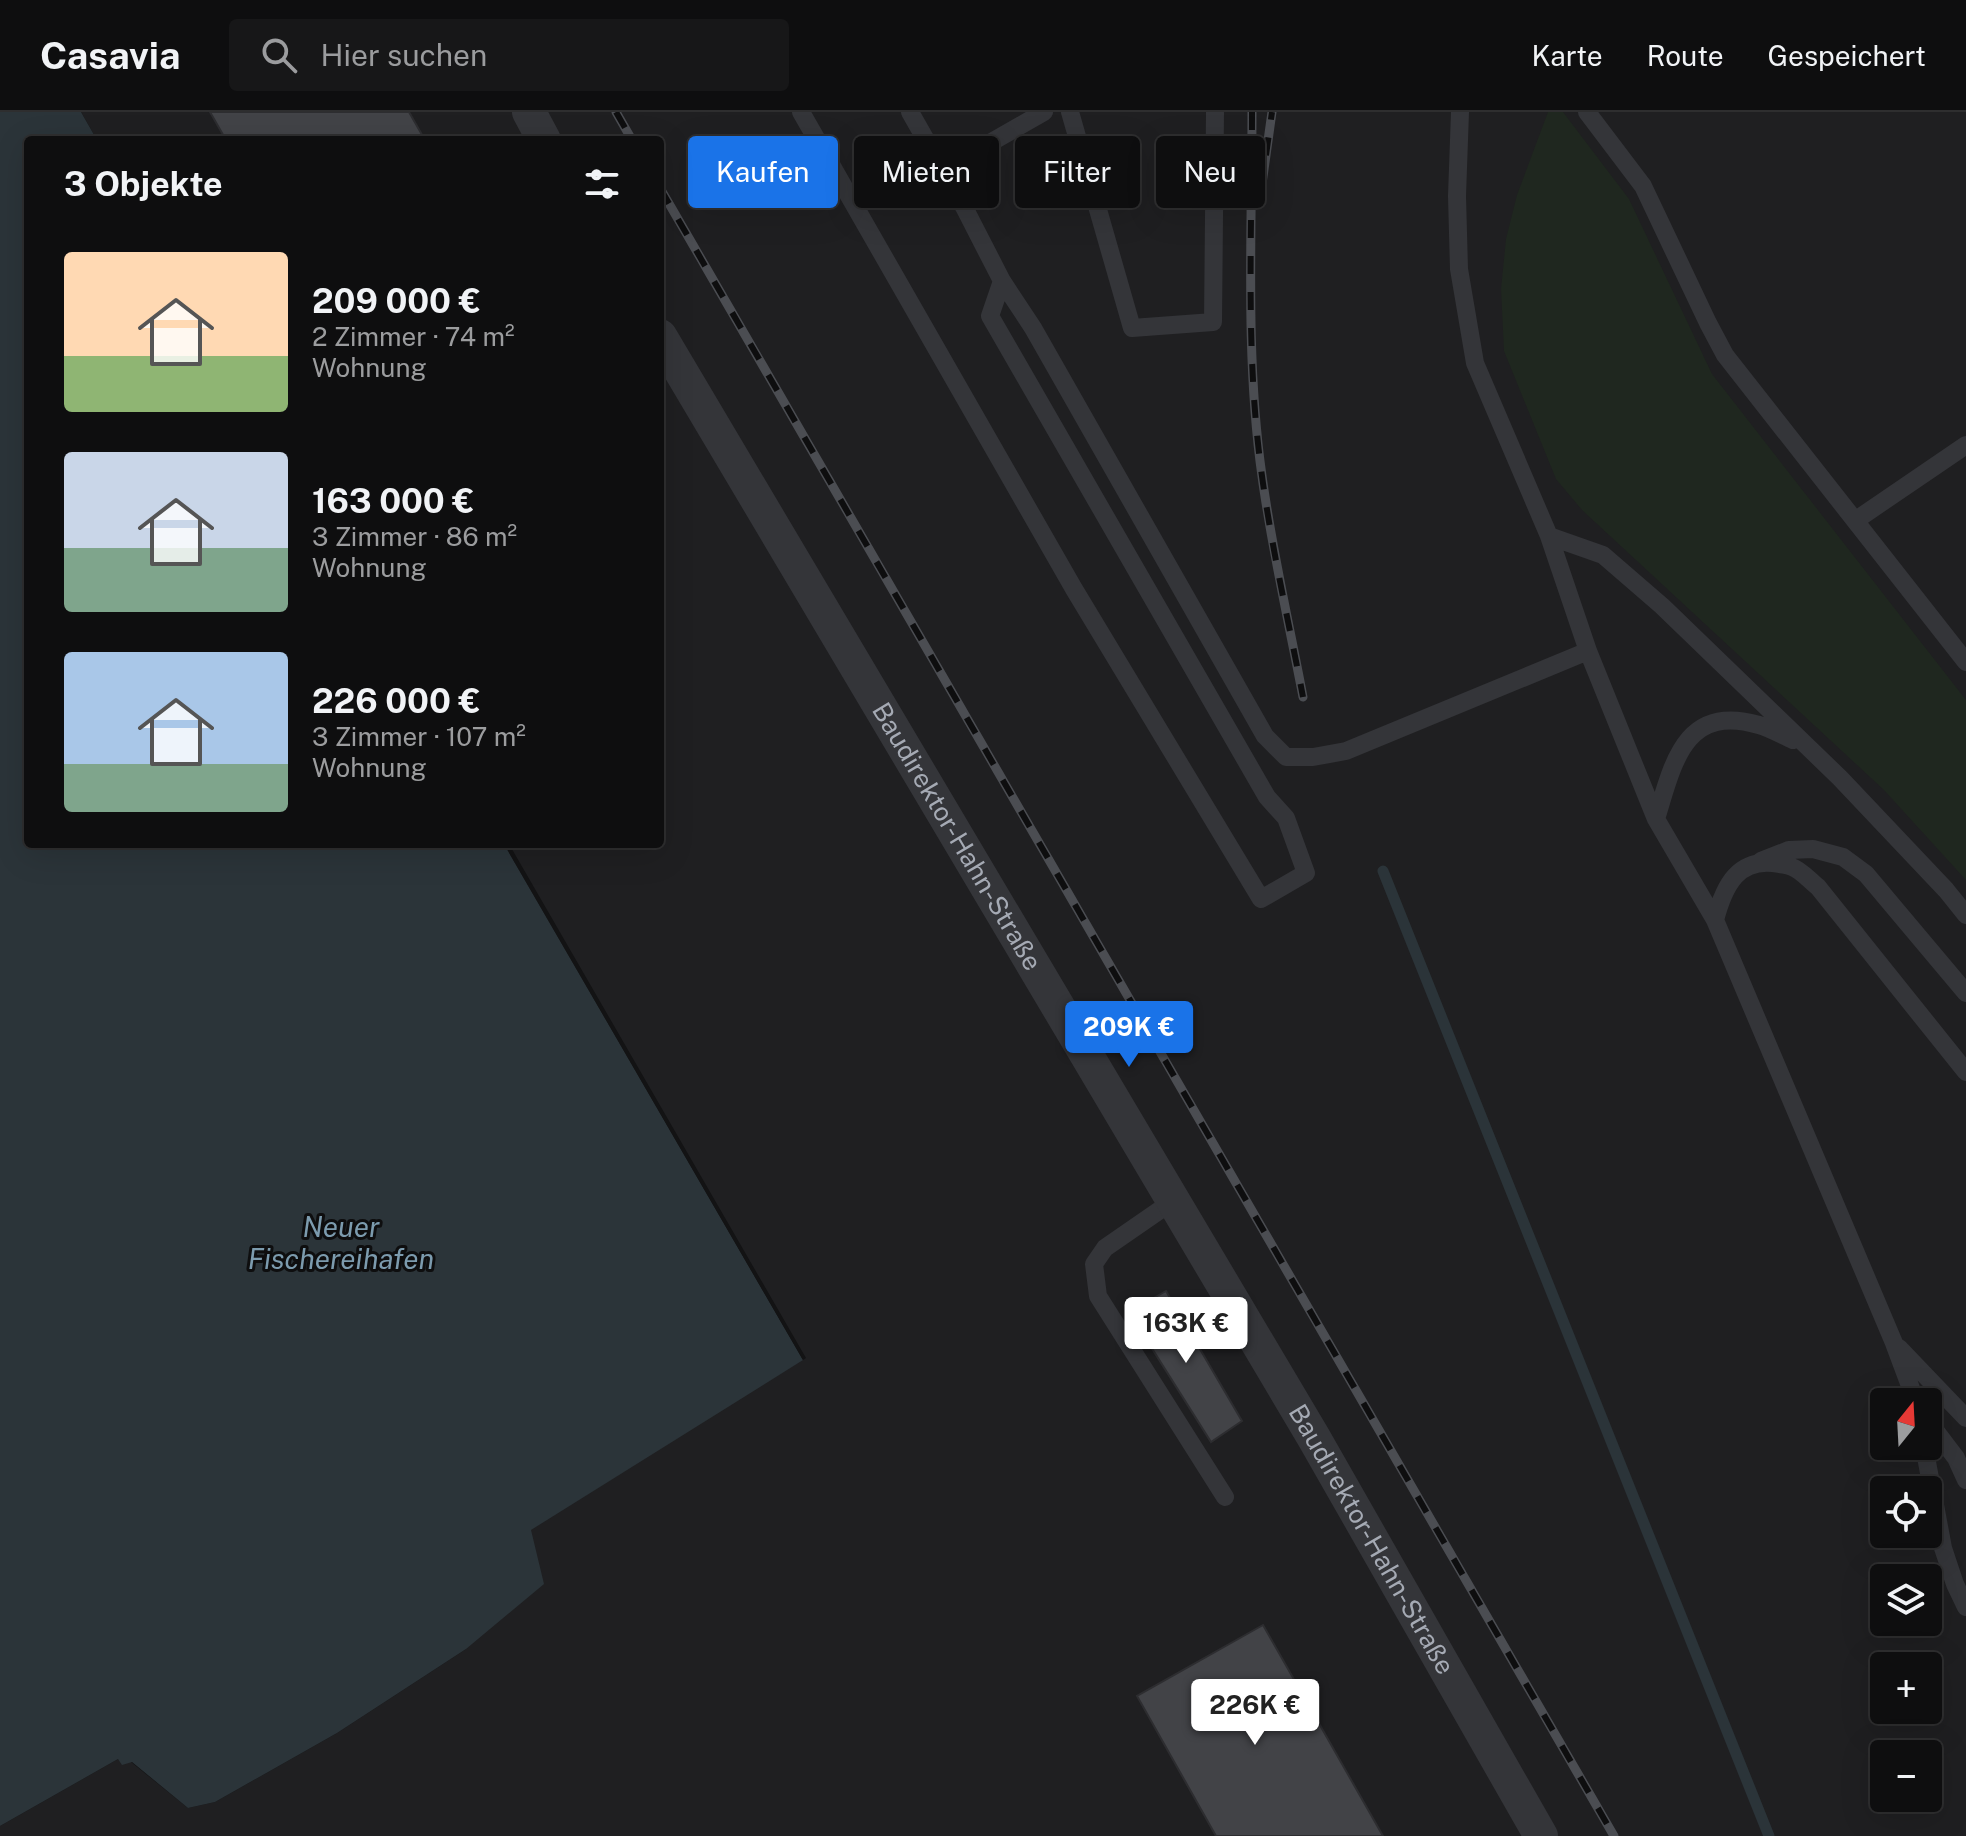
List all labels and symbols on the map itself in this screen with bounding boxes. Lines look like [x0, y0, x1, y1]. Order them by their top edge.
street label: Baudirektor-Hahn-Straße [866, 697, 1049, 976]
pin: 209K € [1064, 1001, 1194, 1069]
water label: Neuer Fischereihafen [248, 1210, 434, 1275]
pin: 163K € [1121, 1297, 1251, 1365]
north arrow [1870, 1388, 1942, 1460]
street label: Baudirektor-Hahn-Straße [1282, 1398, 1461, 1680]
pin: 226K € [1190, 1679, 1320, 1747]

